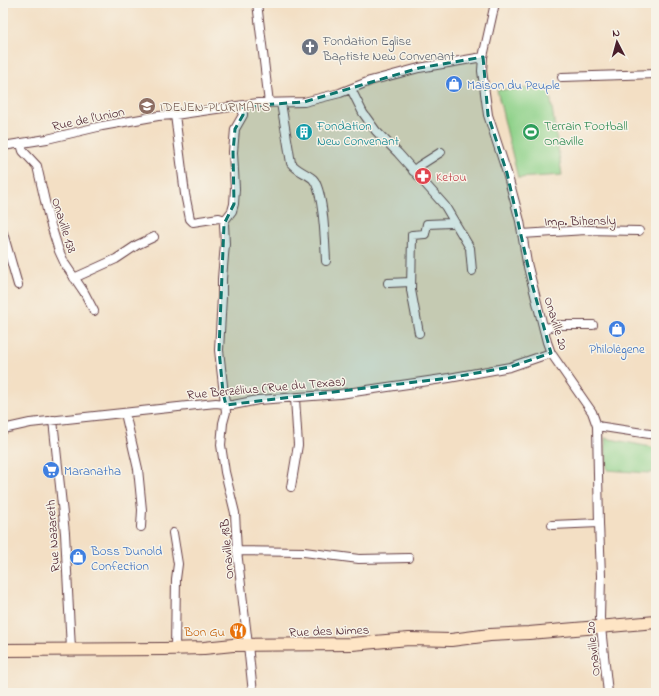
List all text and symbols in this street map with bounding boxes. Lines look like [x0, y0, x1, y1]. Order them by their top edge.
north arrow [597, 22, 637, 62]
text: N [612, 25, 621, 41]
place label: Fondation Eglise Baptiste New Convenant [322, 32, 455, 66]
church icon: Fondation Eglise Baptiste New Convenant [300, 37, 320, 57]
shop icon: Maison du Peuple [444, 74, 464, 94]
place label: Maison du Peuple [467, 76, 560, 95]
school or university icon: IDEJEN-PLURIMATS [137, 96, 157, 116]
place label: IDEJEN-PLURIMATS [160, 98, 270, 117]
street label: Rue de l'Union [50, 103, 126, 136]
place label: Fondation New Convenant [316, 117, 400, 151]
place label: Terrain Football Onaville [544, 117, 628, 151]
building icon: Fondation New Convenant [294, 122, 314, 142]
sports icon: Terrain Football Onaville [521, 122, 541, 142]
pharmacy icon: Ketou [413, 166, 433, 186]
place label: Ketou [436, 168, 467, 187]
street label: Onaville 138 [46, 195, 81, 256]
street label: Imp. Bihensly [544, 211, 616, 233]
street label: Onaville 20 [538, 294, 573, 353]
shop icon: Philolègene [607, 319, 627, 339]
place label: Philolègene [589, 340, 645, 360]
street label: Rue Berzélius (Rue du Texas) [186, 372, 346, 405]
supermarket icon: Maranatha [41, 460, 61, 480]
place label: Maranatha [64, 462, 121, 481]
street label: Rue Nazareth [41, 499, 65, 573]
street label: Onaville 18B [215, 518, 240, 580]
place label: Boss Dunold Confection [90, 542, 163, 576]
shop icon: Boss Dunold Confection [68, 547, 88, 567]
street label: Onaville 20 [581, 620, 606, 677]
restaurant icon: Bon Gu [228, 621, 248, 641]
street label: Rue des Nimes [289, 621, 370, 642]
place label: Bon Gu [183, 623, 225, 642]

